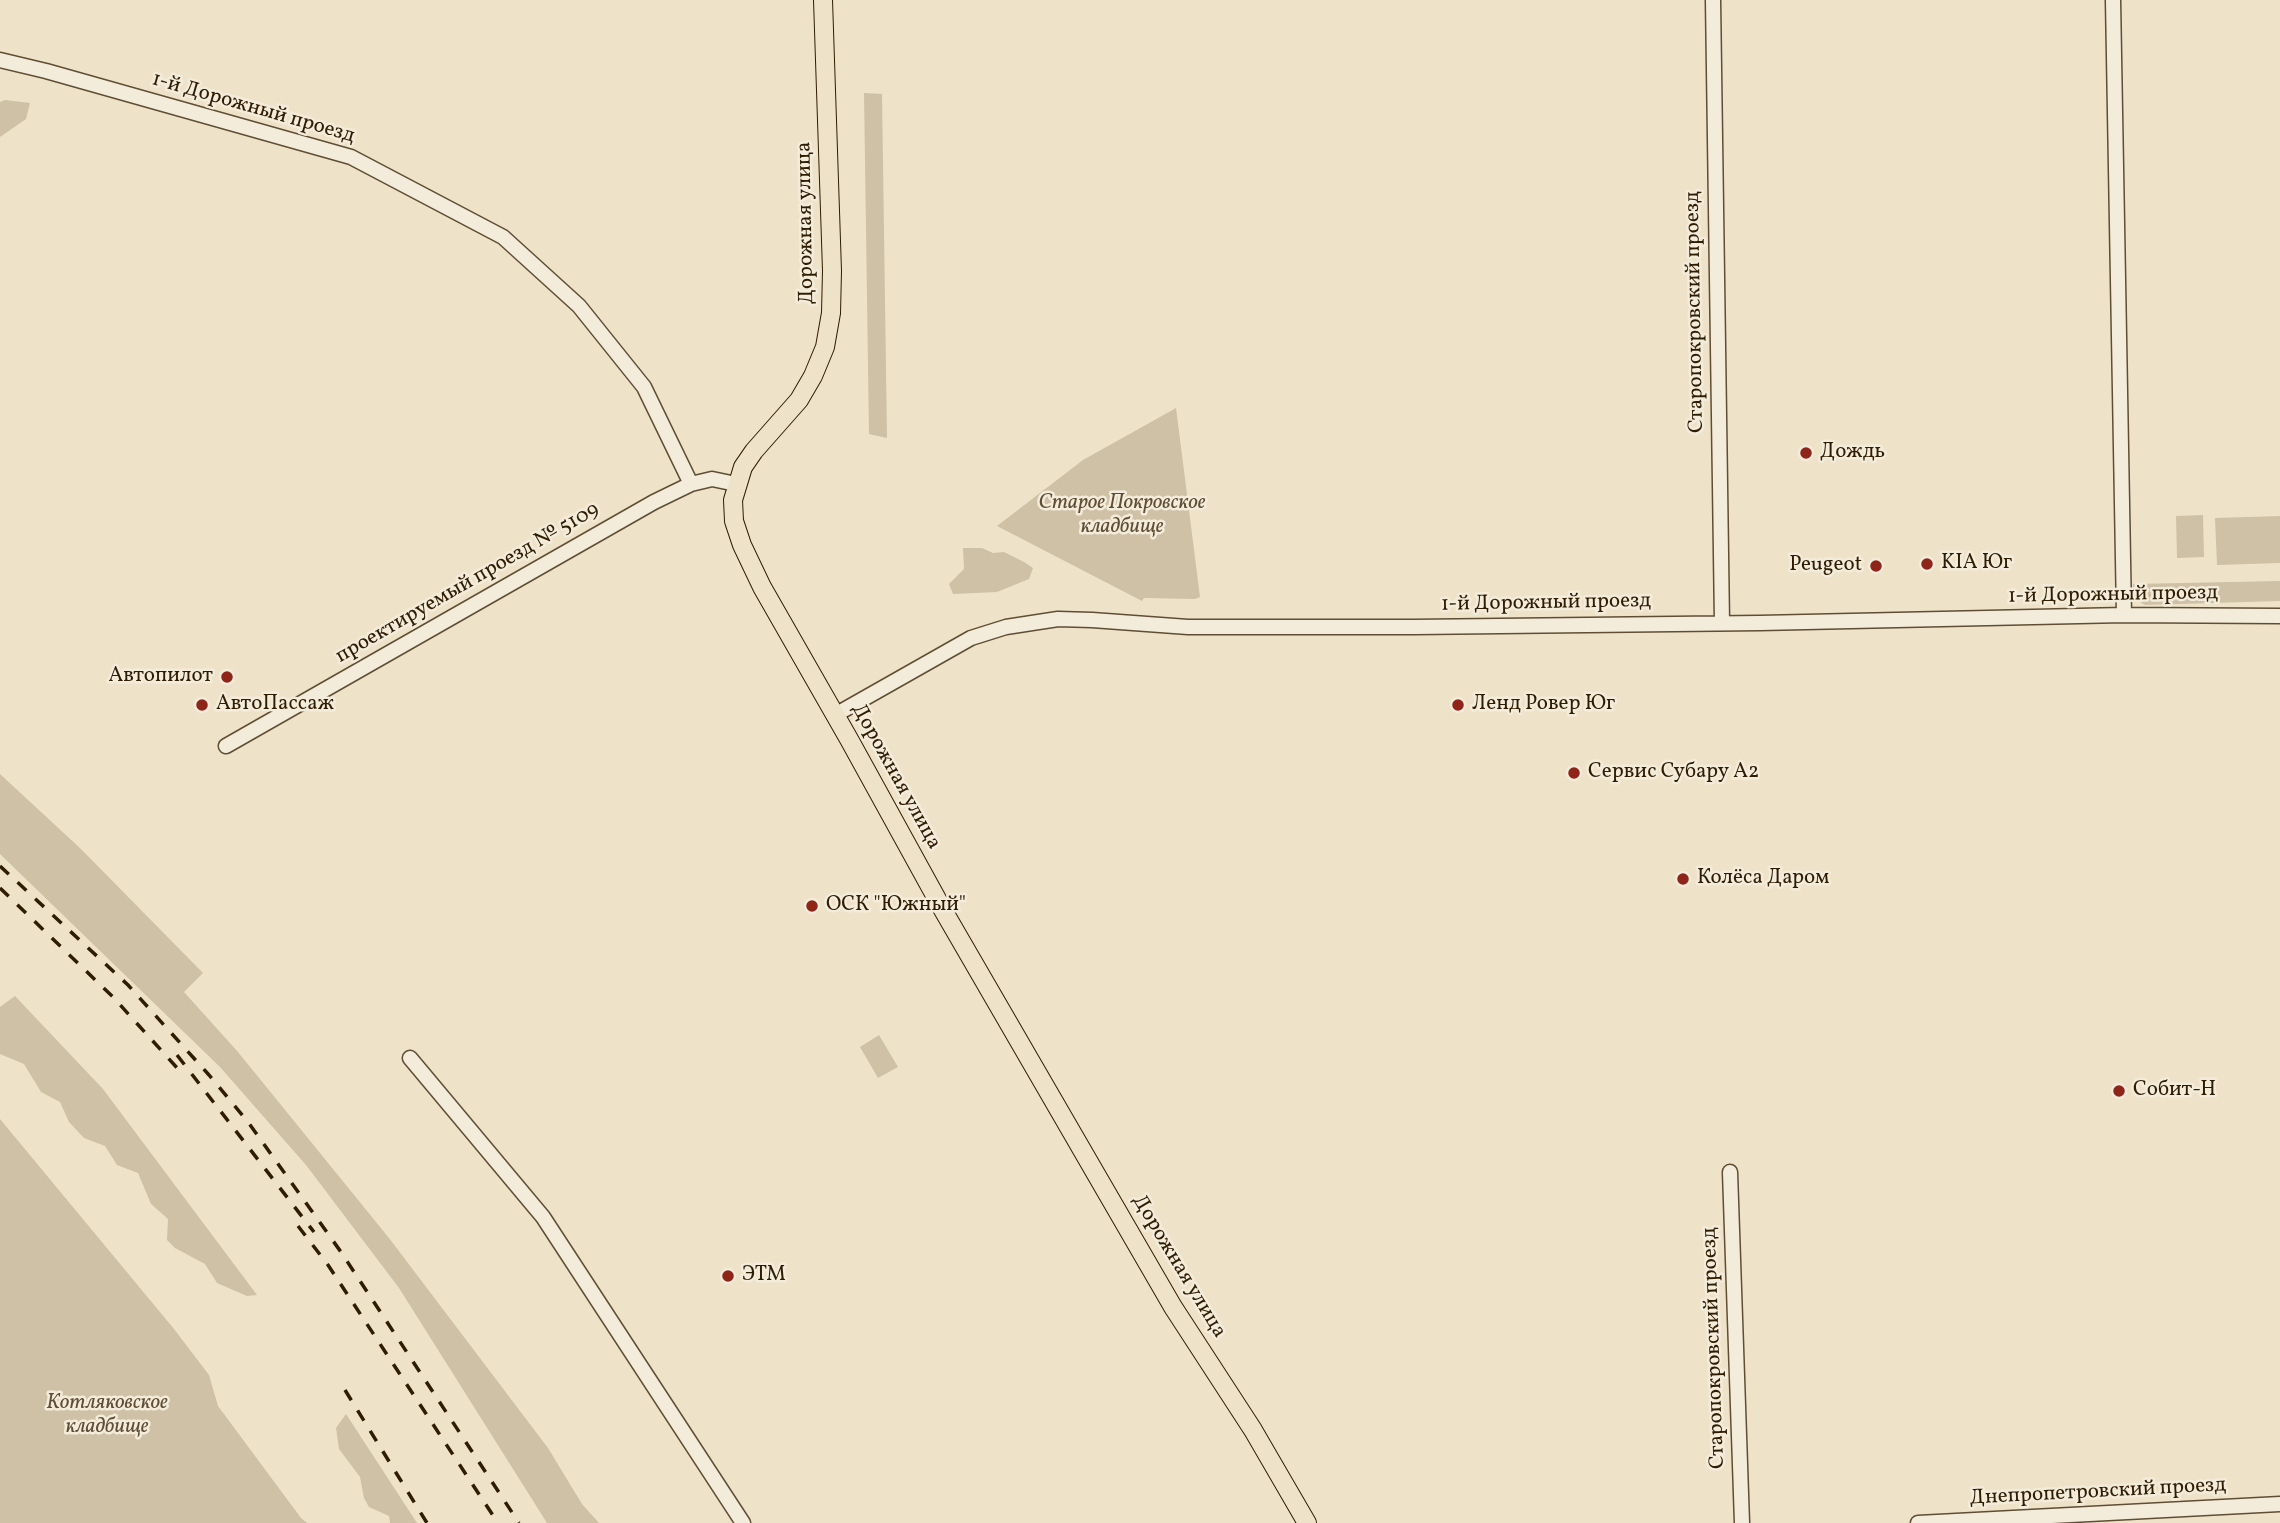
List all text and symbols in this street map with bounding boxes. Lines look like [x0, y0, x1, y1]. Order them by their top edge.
street label: 1-й Дорожный проезд [149, 68, 357, 150]
street label: Дорожная улица [793, 141, 821, 305]
street label: Старопокровский проезд [1681, 191, 1711, 433]
place label: Дождь [1820, 440, 1885, 466]
marker: Дождь [1798, 445, 1814, 461]
park label: Старое Покровское кладбище [1039, 491, 1205, 541]
street label: проектируемый проезд № 5109 [332, 498, 604, 670]
place label: KIA Юг [1941, 551, 2012, 577]
place label: Peugeot [1789, 553, 1862, 579]
marker: KIA Юг [1919, 556, 1935, 572]
marker: Peugeot [1868, 558, 1884, 574]
street label: 1-й Дорожный проезд [2008, 582, 2218, 610]
street label: 1-й Дорожный проезд [1441, 590, 1651, 618]
place label: Автопилот [109, 664, 213, 690]
marker: Автопилот [219, 669, 235, 685]
place label: АвтоПассаж [216, 692, 334, 718]
place label: Ленд Ровер Юг [1472, 692, 1615, 718]
marker: АвтоПассаж [194, 697, 210, 713]
marker: Ленд Ровер Юг [1450, 697, 1466, 713]
street label: Дорожная улица [845, 700, 945, 854]
place label: Сервис Субару А2 [1588, 760, 1759, 786]
marker: Сервис Субару А2 [1566, 765, 1582, 781]
place label: Колёса Даром [1697, 866, 1829, 892]
marker: Колёса Даром [1675, 871, 1691, 887]
place label: ОСК "Южный" [826, 893, 966, 919]
marker: ОСК "Южный" [804, 898, 820, 914]
place label: Собит-Н [2133, 1078, 2216, 1104]
marker: Собит-Н [2111, 1083, 2127, 1099]
street label: Дорожная улица [1125, 1191, 1231, 1343]
street label: Старопокровский проезд [1698, 1227, 1732, 1469]
place label: ЭТМ [742, 1263, 786, 1289]
marker: ЭТМ [720, 1268, 736, 1284]
park label: Котляковское кладбище [46, 1391, 168, 1441]
street label: Днепропетровский проезд [1969, 1474, 2227, 1512]

